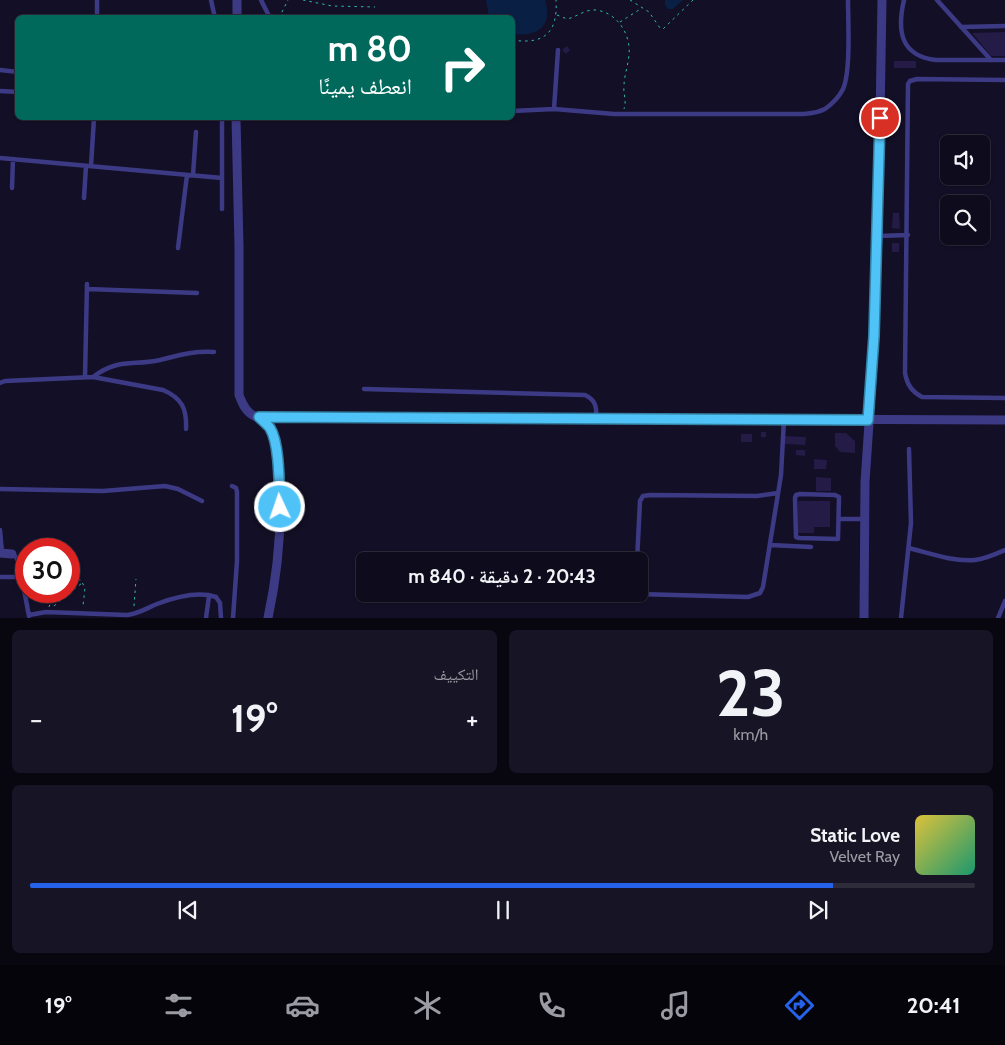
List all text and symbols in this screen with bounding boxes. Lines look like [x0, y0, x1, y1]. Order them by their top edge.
text: 80 m [328, 27, 412, 70]
icon: right [430, 35, 495, 100]
text: انعطف يمينًا [318, 73, 412, 100]
pin [859, 97, 901, 139]
icon: arrive [866, 104, 894, 132]
map controls [940, 135, 990, 245]
button: sound [940, 135, 990, 185]
button: search [940, 195, 990, 245]
position arrow [253, 480, 305, 532]
speed limit sign: 30 [15, 538, 80, 603]
text: 20:43 · 2 دقيقة · 840 m [408, 565, 596, 588]
text: 23 [716, 653, 785, 732]
text: التكييف [434, 665, 479, 684]
text: 19° [231, 695, 277, 742]
text: − [30, 702, 42, 736]
text: + [466, 702, 479, 736]
text: km/h [733, 725, 768, 744]
text: Static Love [810, 824, 900, 847]
text: Velvet Ray [829, 847, 900, 866]
icon: previous [174, 896, 202, 924]
icon: pause [489, 896, 517, 924]
icon: next [804, 896, 832, 924]
icon: filters [161, 988, 196, 1023]
icon: car [285, 988, 320, 1023]
icon: climate [410, 988, 445, 1023]
icon: phone [534, 988, 569, 1023]
icon: music [658, 988, 693, 1023]
icon: directions [782, 988, 817, 1023]
text: 19° [45, 992, 72, 1019]
text: 20:41 [907, 992, 960, 1019]

